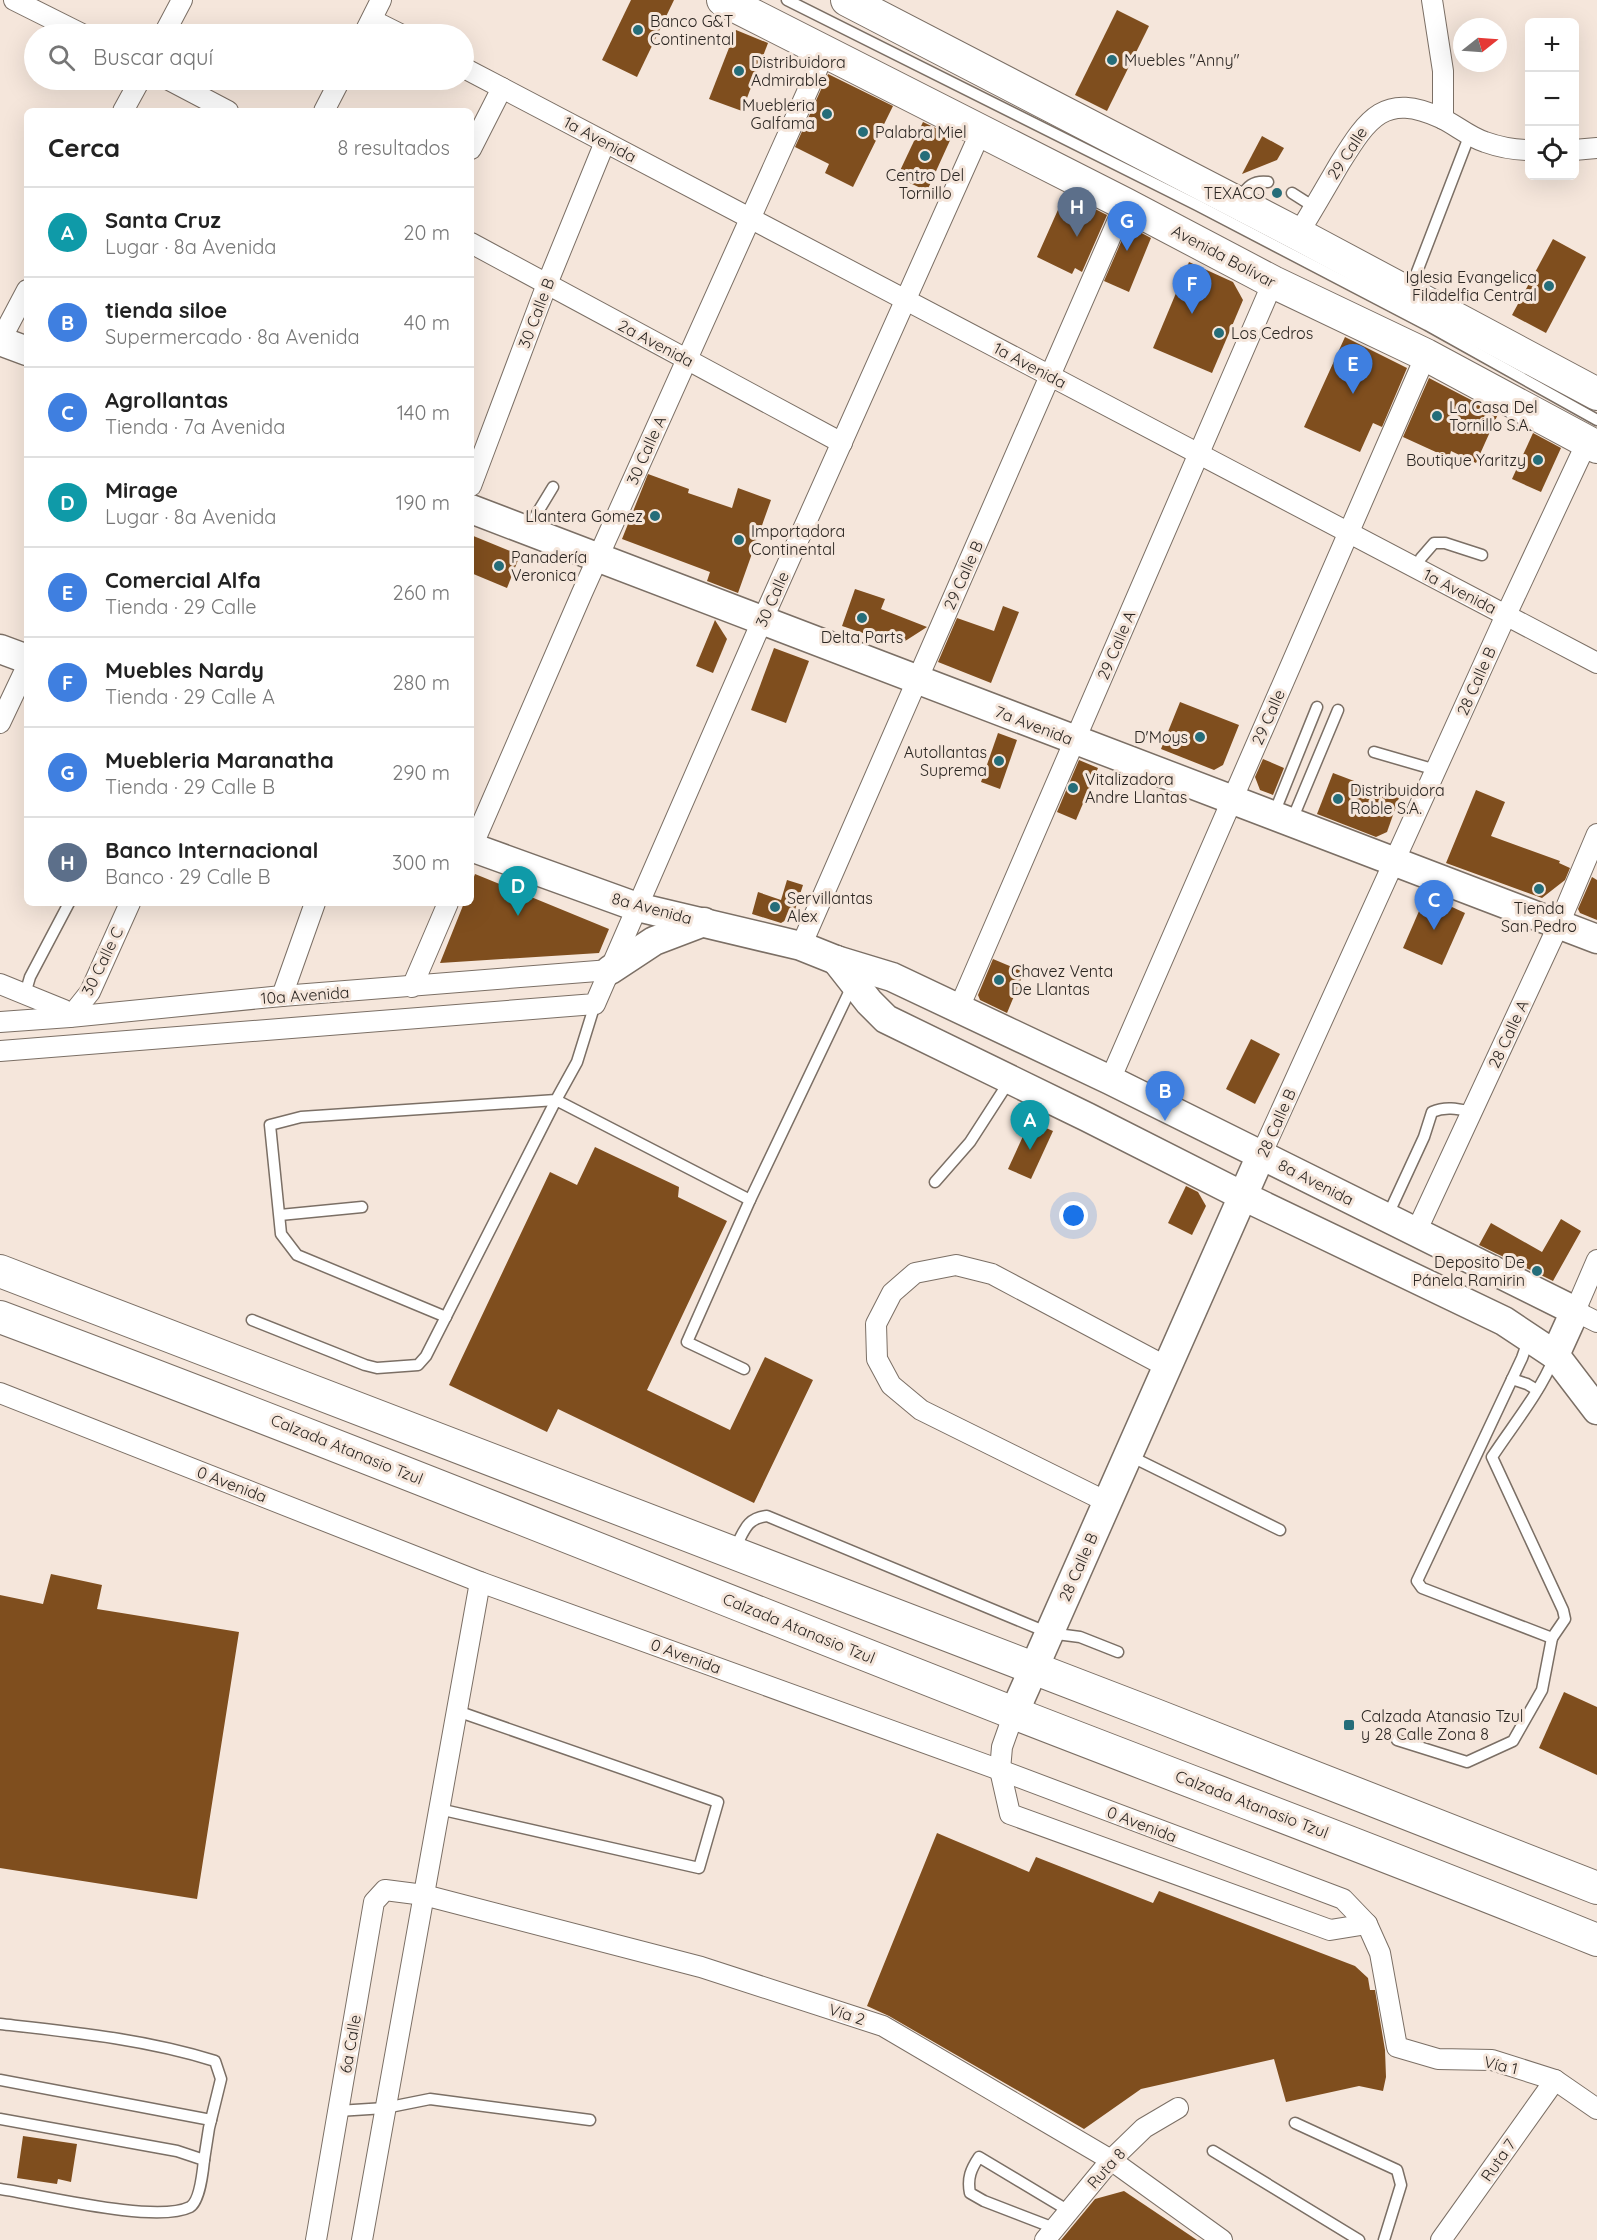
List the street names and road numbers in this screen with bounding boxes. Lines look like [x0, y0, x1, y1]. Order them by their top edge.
street label: 1a Avenida [560, 112, 640, 166]
street label: 29 Calle [1323, 123, 1371, 183]
street label: Avenida Bolívar [1168, 220, 1280, 292]
street label: 30 Calle B [514, 275, 558, 351]
street label: 2a Avenida [615, 315, 697, 371]
street label: 1a Avenida [990, 338, 1070, 392]
street label: 30 Calle A [622, 412, 670, 488]
street label: 29 Calle B [939, 537, 987, 613]
street label: 1a Avenida [1420, 564, 1500, 618]
street label: 30 Calle [751, 568, 793, 630]
street label: 29 Calle A [1092, 607, 1140, 683]
street label: 28 Calle B [1452, 644, 1500, 718]
street label: 29 Calle [1247, 686, 1289, 748]
street label: 7a Avenida [992, 701, 1076, 749]
street label: 8a Avenida [610, 888, 694, 928]
street label: 30 Calle C [77, 924, 127, 998]
street label: 10a Avenida [260, 982, 350, 1008]
street label: 28 Calle A [1484, 997, 1532, 1071]
street label: 28 Calle B [1252, 1086, 1300, 1160]
street label: 8a Avenida [1275, 1154, 1357, 1210]
street label: Calzada Atanasio Tzul [268, 1409, 426, 1489]
street label: 0 Avenida [194, 1462, 270, 1506]
street label: 28 Calle B [1054, 1530, 1102, 1604]
street label: Calzada Atanasio Tzul [720, 1588, 878, 1668]
street label: 0 Avenida [648, 1634, 724, 1678]
street label: Calzada Atanasio Tzul [1173, 1766, 1331, 1842]
street label: 0 Avenida [1104, 1802, 1180, 1846]
street label: Vía 2 [826, 1999, 868, 2029]
street label: 6a Calle [335, 2013, 365, 2075]
street label: Vía 1 [1482, 2051, 1520, 2079]
street label: Ruta 7 [1476, 2135, 1520, 2185]
street label: Ruta 8 [1083, 2144, 1129, 2192]

